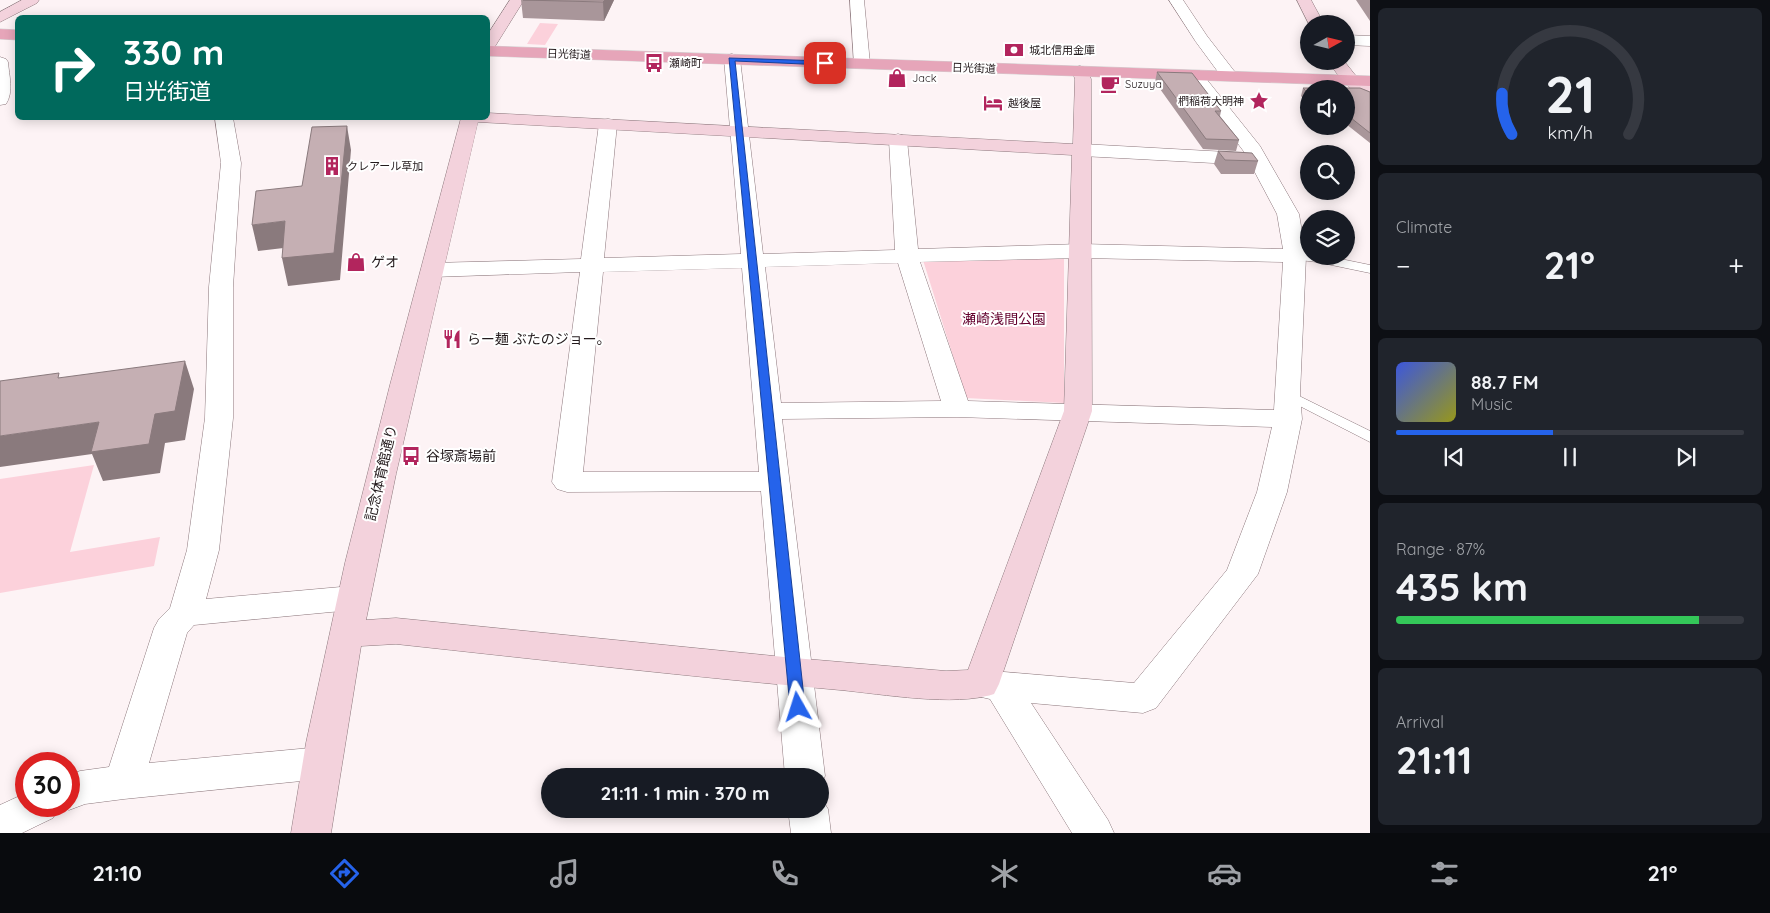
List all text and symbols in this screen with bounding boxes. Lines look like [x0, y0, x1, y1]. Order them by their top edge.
north arrow [1300, 15, 1355, 70]
map controls [1300, 15, 1355, 265]
text: 330 m [123, 30, 224, 74]
icon: right [40, 35, 105, 100]
bank icon: 城北信用金庫 [1003, 39, 1025, 61]
pin [804, 42, 846, 84]
place label: 城北信用金庫 [1029, 43, 1095, 57]
street label: 日光街道 [547, 46, 591, 62]
icon: arrive [811, 49, 839, 77]
bus stop icon: 瀬崎町 [643, 52, 665, 74]
place label: 瀬崎町 [669, 56, 702, 70]
street label: 日光街道 [952, 60, 996, 76]
text: 21 [1545, 61, 1595, 126]
shop icon: Jack [886, 67, 908, 89]
place label: Jack [912, 71, 937, 85]
cafe icon: Suzuya [1099, 73, 1121, 95]
text: 日光街道 [123, 77, 211, 105]
place label: Suzuya [1125, 77, 1162, 91]
button: sound [1300, 80, 1355, 135]
place icon: 椚稲荷大明神 [1248, 90, 1270, 112]
hotel icon: 越後屋 [982, 92, 1004, 114]
place label: 椚稲荷大明神 [1178, 94, 1244, 108]
place label: 越後屋 [1008, 96, 1041, 110]
text: km/h [1547, 121, 1593, 143]
button: search [1300, 145, 1355, 200]
building icon: クレアール草加 [321, 155, 343, 177]
place label: クレアール草加 [347, 159, 423, 173]
button: layers [1300, 210, 1355, 265]
text: Climate [1396, 217, 1452, 237]
text: 21° [1544, 241, 1595, 289]
text: − [1396, 248, 1411, 283]
text: + [1728, 248, 1744, 283]
shop icon: ゲオ [345, 251, 367, 273]
place label: ゲオ [371, 253, 399, 271]
park label: 瀬崎浅間公園 [962, 310, 1046, 328]
restaurant icon: らー麺 ぶたのジョー。 [441, 328, 463, 350]
place label: らー麺 ぶたのジョー。 [467, 330, 611, 348]
text: 88.7 FM [1471, 370, 1539, 394]
text: Music [1471, 394, 1513, 414]
street label: 記念体育館通り [361, 423, 401, 523]
icon: previous [1440, 443, 1468, 471]
icon: pause [1556, 443, 1584, 471]
icon: next [1672, 443, 1700, 471]
bus stop icon: 谷塚斎場前 [400, 445, 422, 467]
place label: 谷塚斎場前 [426, 447, 496, 465]
text: Range · 87% [1396, 539, 1485, 559]
text: 435 km [1396, 563, 1528, 611]
position arrow [771, 680, 823, 732]
text: Arrival [1396, 712, 1444, 732]
text: 21:11 [1396, 736, 1472, 784]
speed limit sign: 30 [15, 752, 80, 817]
text: 21:11 · 1 min · 370 m [600, 781, 770, 805]
icon: directions [327, 856, 362, 891]
icon: music [547, 856, 582, 891]
icon: phone [767, 856, 802, 891]
icon: climate [987, 856, 1022, 891]
icon: car [1207, 856, 1242, 891]
icon: filters [1427, 856, 1462, 891]
text: 21:10 [93, 859, 142, 887]
text: 21° [1648, 859, 1677, 887]

